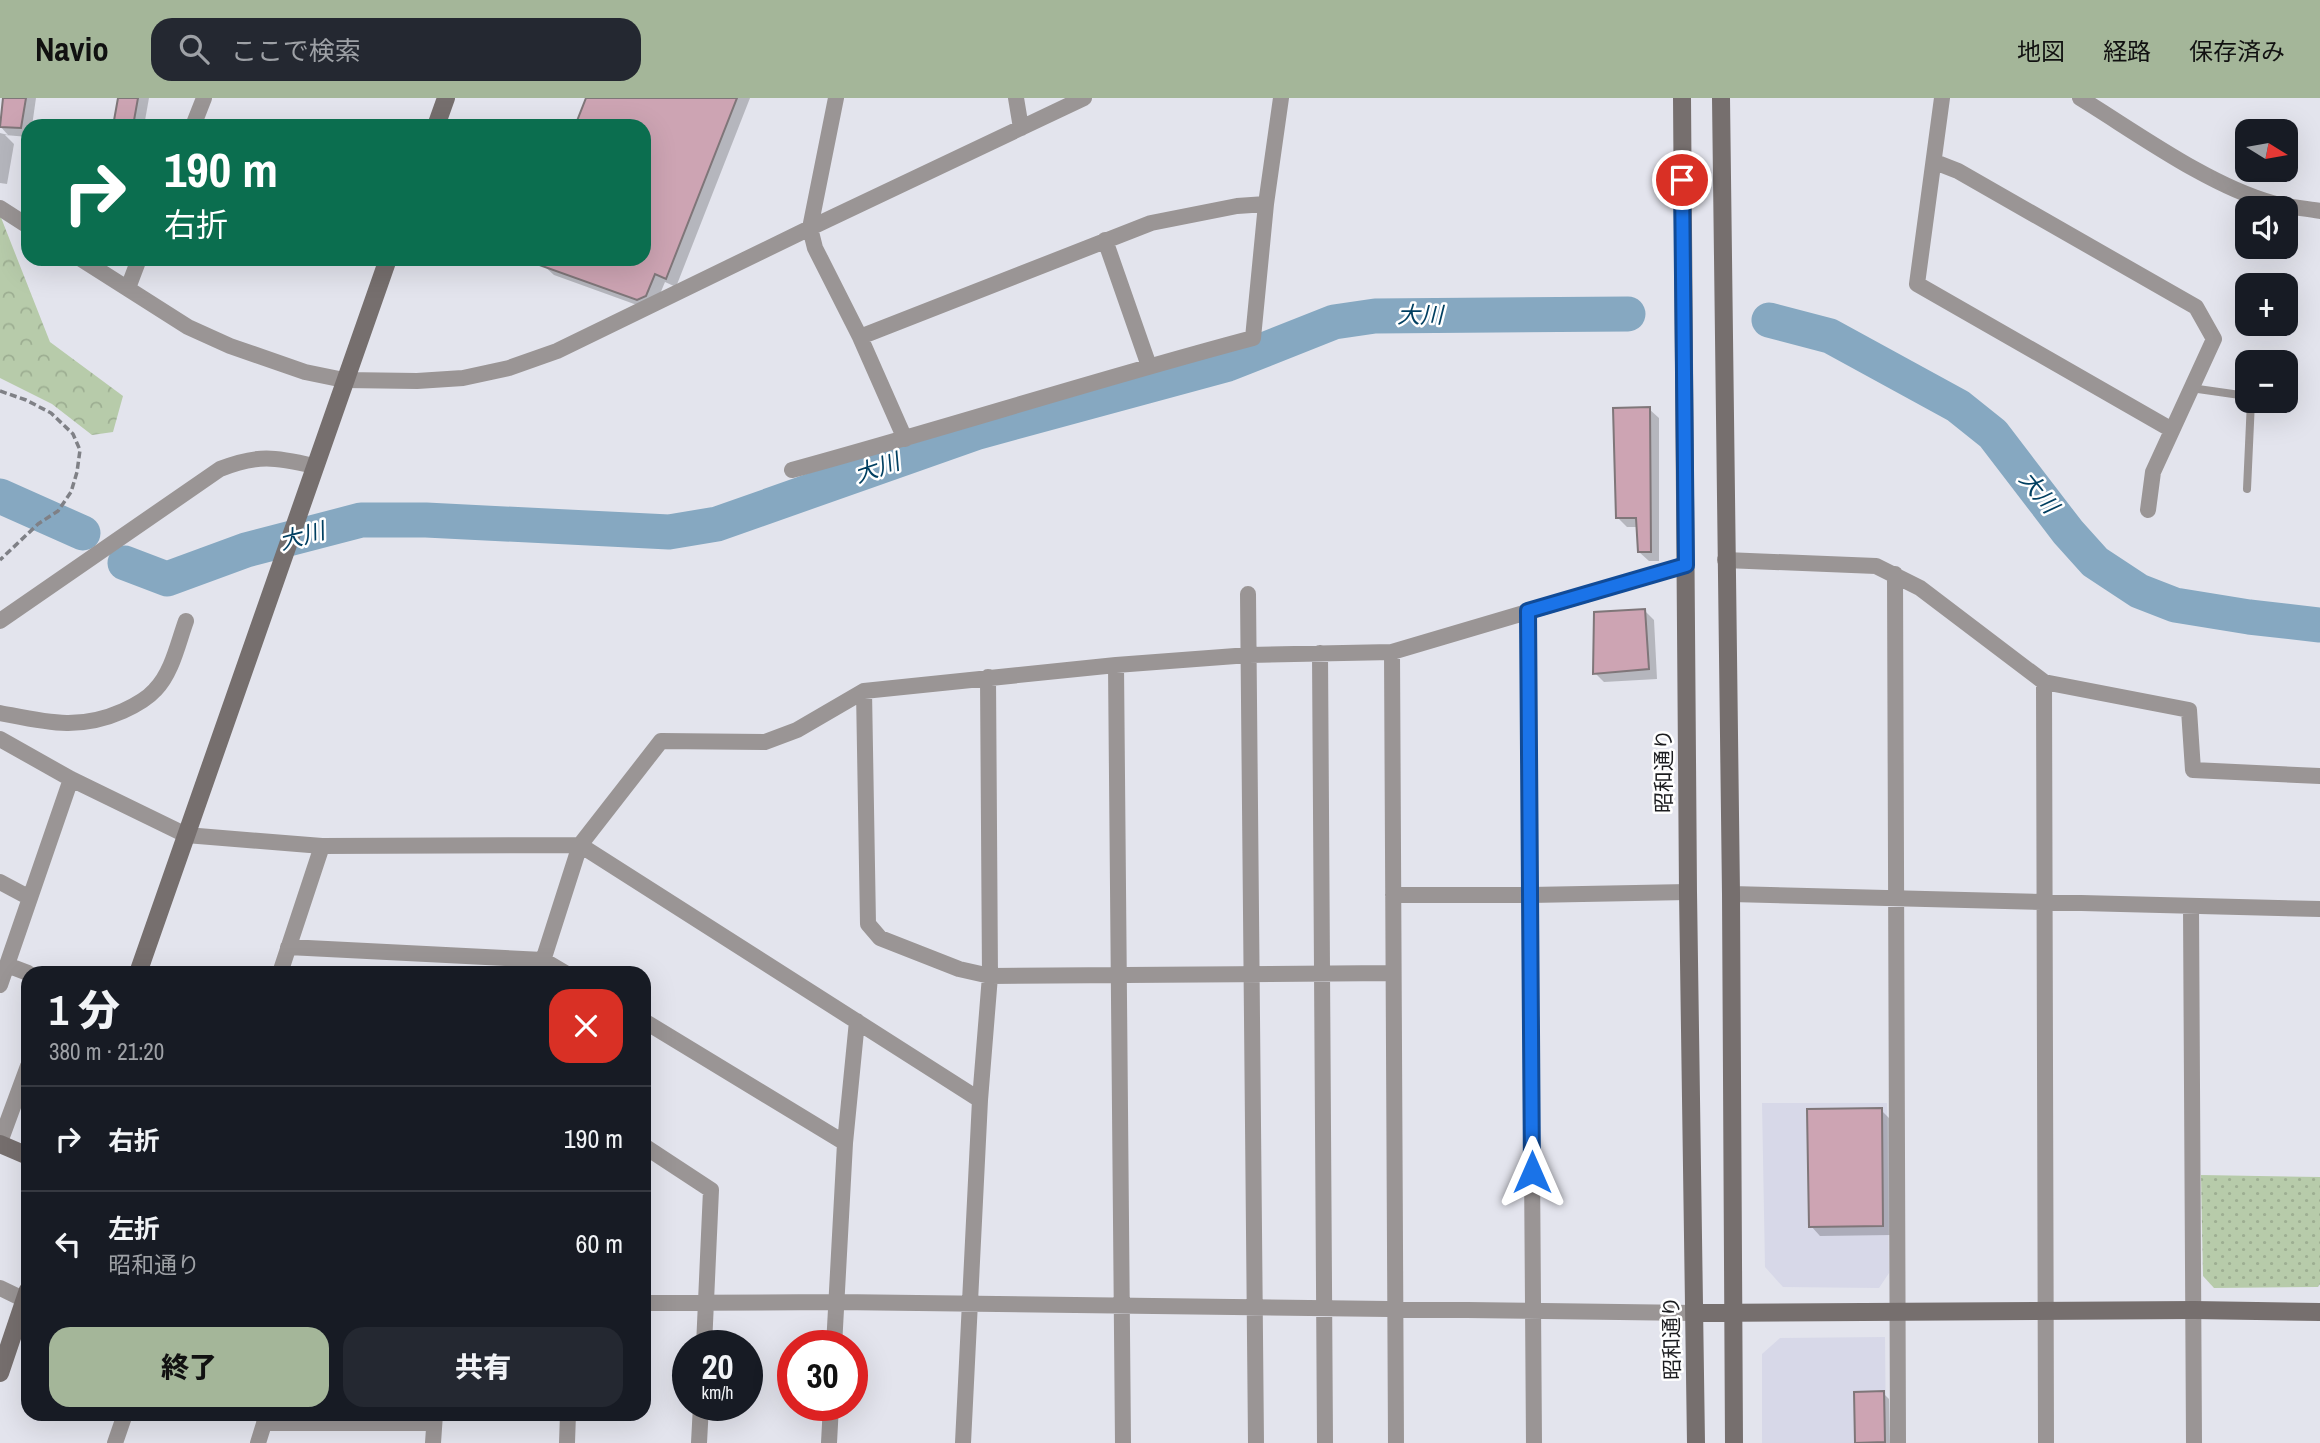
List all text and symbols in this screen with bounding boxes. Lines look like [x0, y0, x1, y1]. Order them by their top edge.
search box [151, 18, 641, 81]
text: Navio [35, 27, 109, 71]
icon: search [175, 30, 213, 68]
text: ここで検索 [231, 33, 361, 68]
text: 地図 [2017, 35, 2065, 67]
text: 経路 [2103, 35, 2151, 67]
text: 保存済み [2189, 35, 2285, 67]
north arrow [2235, 119, 2298, 182]
map controls [2235, 119, 2298, 413]
text: 190 m [164, 136, 278, 202]
icon: right [49, 147, 140, 238]
pin [1652, 150, 1712, 210]
icon: arrive [1663, 161, 1701, 199]
button: sound [2235, 196, 2298, 259]
text: 右折 [164, 203, 228, 246]
button: + [2235, 273, 2298, 336]
water label: 大川 [1397, 299, 1446, 330]
button: − [2235, 350, 2298, 413]
water label: 大川 [850, 444, 906, 490]
water label: 大川 [2013, 464, 2068, 522]
water label: 大川 [276, 514, 331, 556]
street label: 昭和通り [1649, 729, 1678, 813]
text: 1 分 [49, 982, 120, 1038]
button: close [549, 989, 623, 1063]
text: 380 m · 21:20 [49, 1036, 164, 1067]
icon: right [49, 1120, 87, 1158]
text: 190 m [564, 1121, 623, 1156]
text: 右折 [108, 1123, 160, 1158]
position arrow [1495, 1135, 1569, 1209]
text: 左折 [108, 1211, 160, 1246]
icon: left [49, 1225, 87, 1263]
text: 60 m [576, 1226, 623, 1261]
text: 昭和通り [108, 1249, 200, 1280]
street label: 昭和通り [1656, 1296, 1687, 1380]
button: 終了 [49, 1327, 329, 1407]
button: 共有 [343, 1327, 623, 1407]
speed limit sign: 30 [777, 1330, 868, 1421]
text: 20 [702, 1343, 733, 1390]
text: km/h [702, 1380, 734, 1405]

